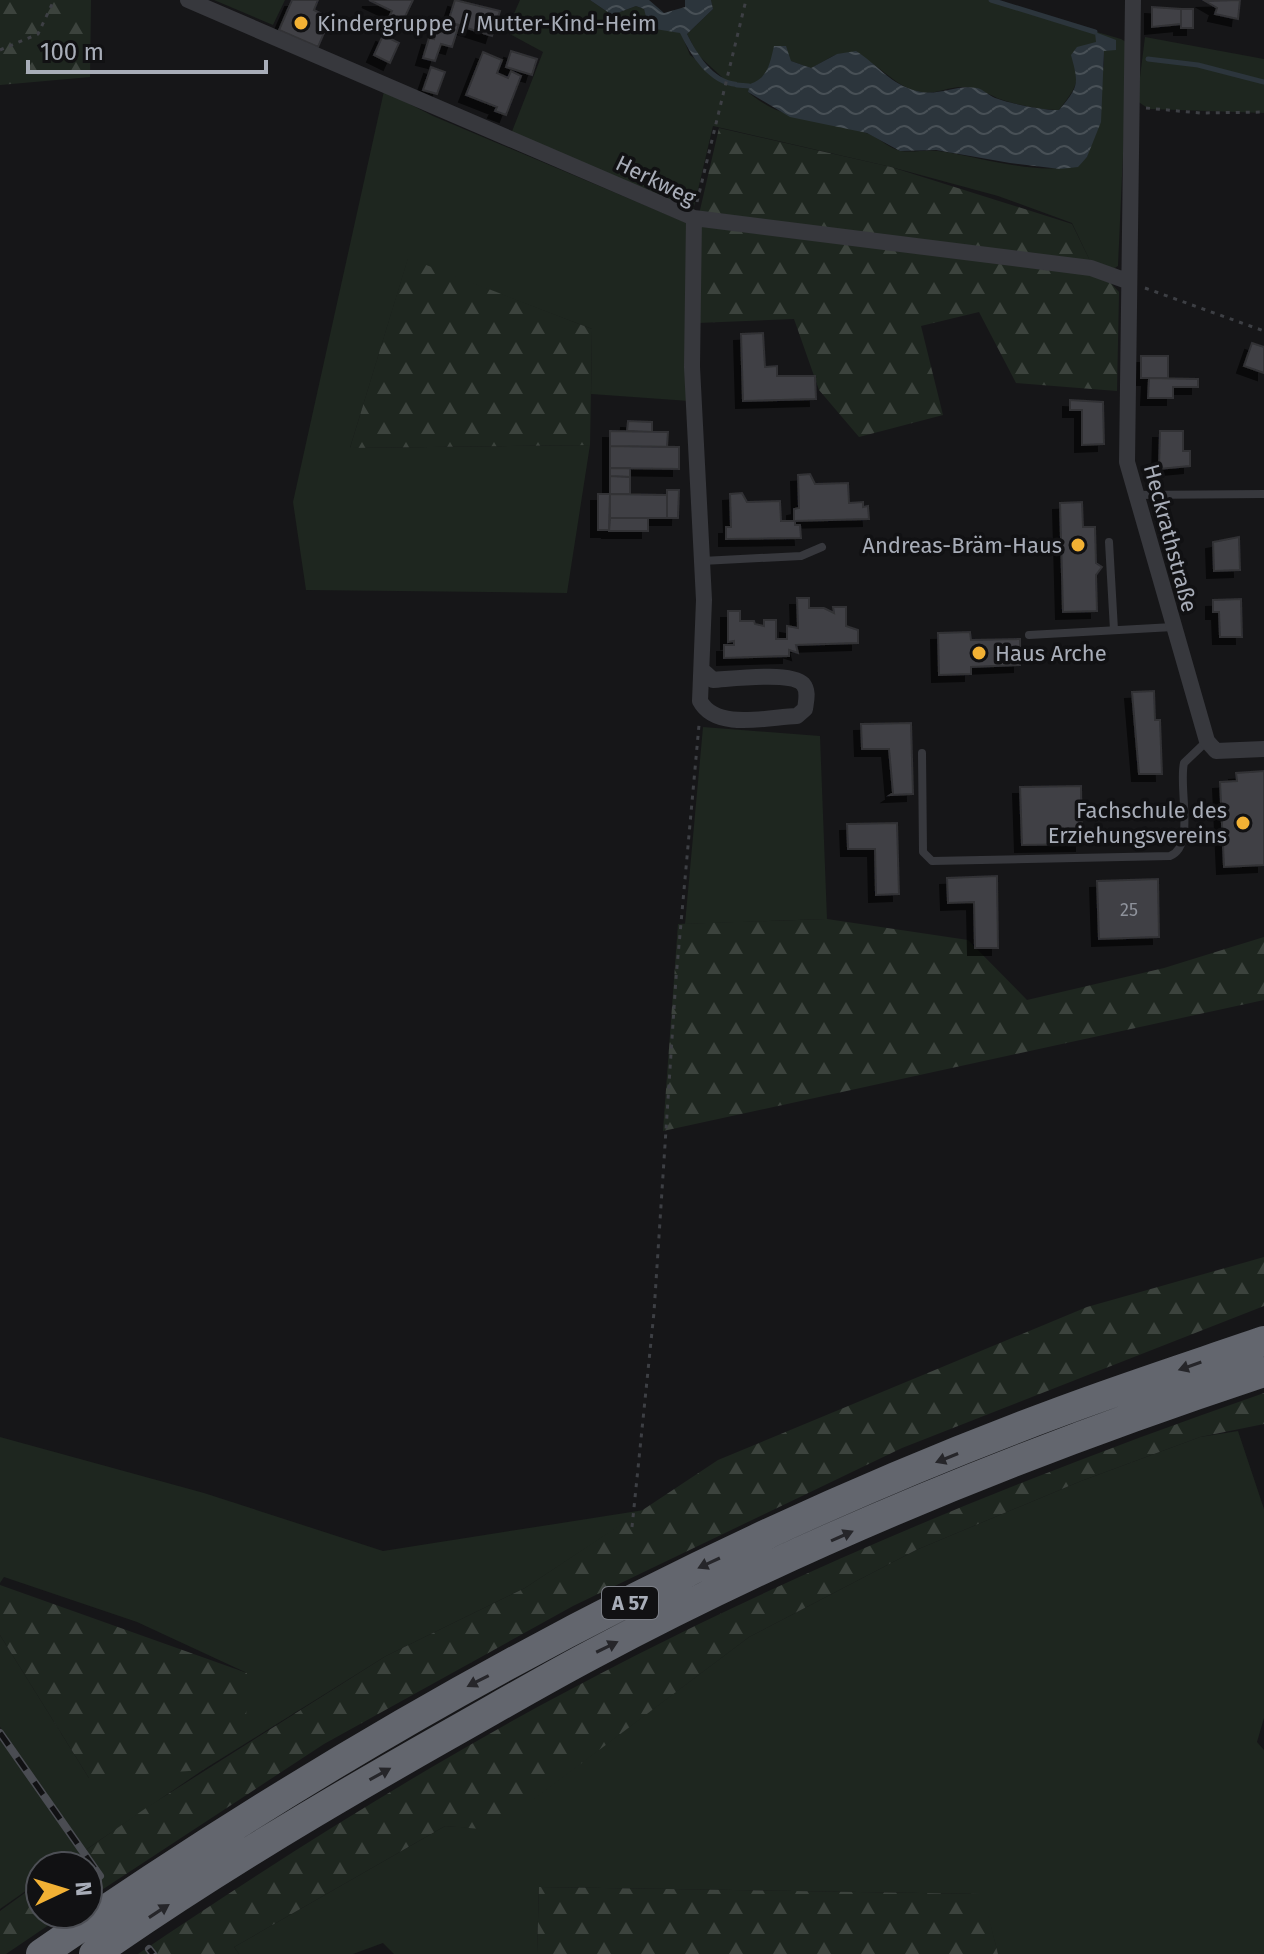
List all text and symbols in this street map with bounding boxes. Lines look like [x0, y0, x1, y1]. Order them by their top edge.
place label: Kindergruppe / Mutter-Kind-Heim [317, 10, 657, 37]
marker: Kindergruppe / Mutter-Kind-Heim [292, 14, 310, 32]
scale bar [28, 24, 266, 74]
text: 100 m [40, 38, 104, 66]
street label: Herkweg [611, 149, 701, 212]
street label: Heckrathstraße [1138, 461, 1203, 615]
place label: Andreas-Bräm-Haus [862, 532, 1062, 559]
marker: Andreas-Bräm-Haus [1069, 536, 1087, 554]
place label: Haus Arche [995, 640, 1107, 667]
marker: Haus Arche [970, 644, 988, 662]
place label: Fachschule des Erziehungsvereins [1048, 797, 1227, 849]
marker: Fachschule des Erziehungsvereins [1234, 814, 1252, 832]
house number: 25 [1120, 899, 1138, 921]
one-way arrow [1178, 1361, 1202, 1373]
one-way arrow [935, 1451, 959, 1464]
one-way arrow [830, 1529, 854, 1543]
one-way arrow [697, 1556, 721, 1570]
road number: A 57 [602, 1587, 658, 1619]
one-way arrow [595, 1640, 618, 1654]
one-way arrow [466, 1675, 489, 1688]
one-way arrow [369, 1767, 391, 1781]
north arrow [24, 1850, 104, 1930]
text: N [69, 1880, 97, 1897]
one-way arrow [148, 1905, 170, 1919]

